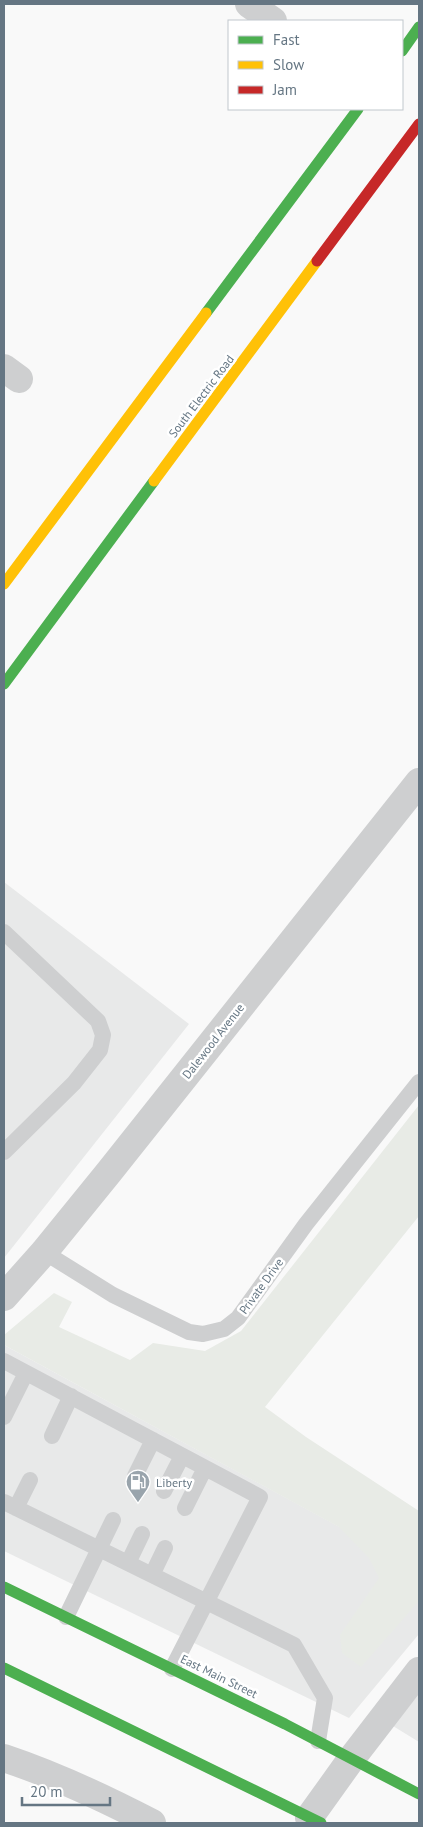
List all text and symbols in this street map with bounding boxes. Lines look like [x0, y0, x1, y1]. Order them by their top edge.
legend [228, 20, 403, 110]
text: Fast [273, 30, 300, 49]
text: Slow [273, 55, 304, 74]
text: Jam [272, 80, 297, 99]
street label: South Electric Road [165, 352, 237, 440]
street label: Dalewood Avenue [179, 1000, 247, 1082]
street label: Private Drive [236, 1255, 286, 1317]
fuel station icon: Liberty [125, 1469, 151, 1503]
place label: Liberty [156, 1475, 193, 1490]
street label: East Main Street [178, 1651, 260, 1701]
scale bar [22, 1774, 110, 1806]
text: 20 m [30, 1782, 63, 1801]

